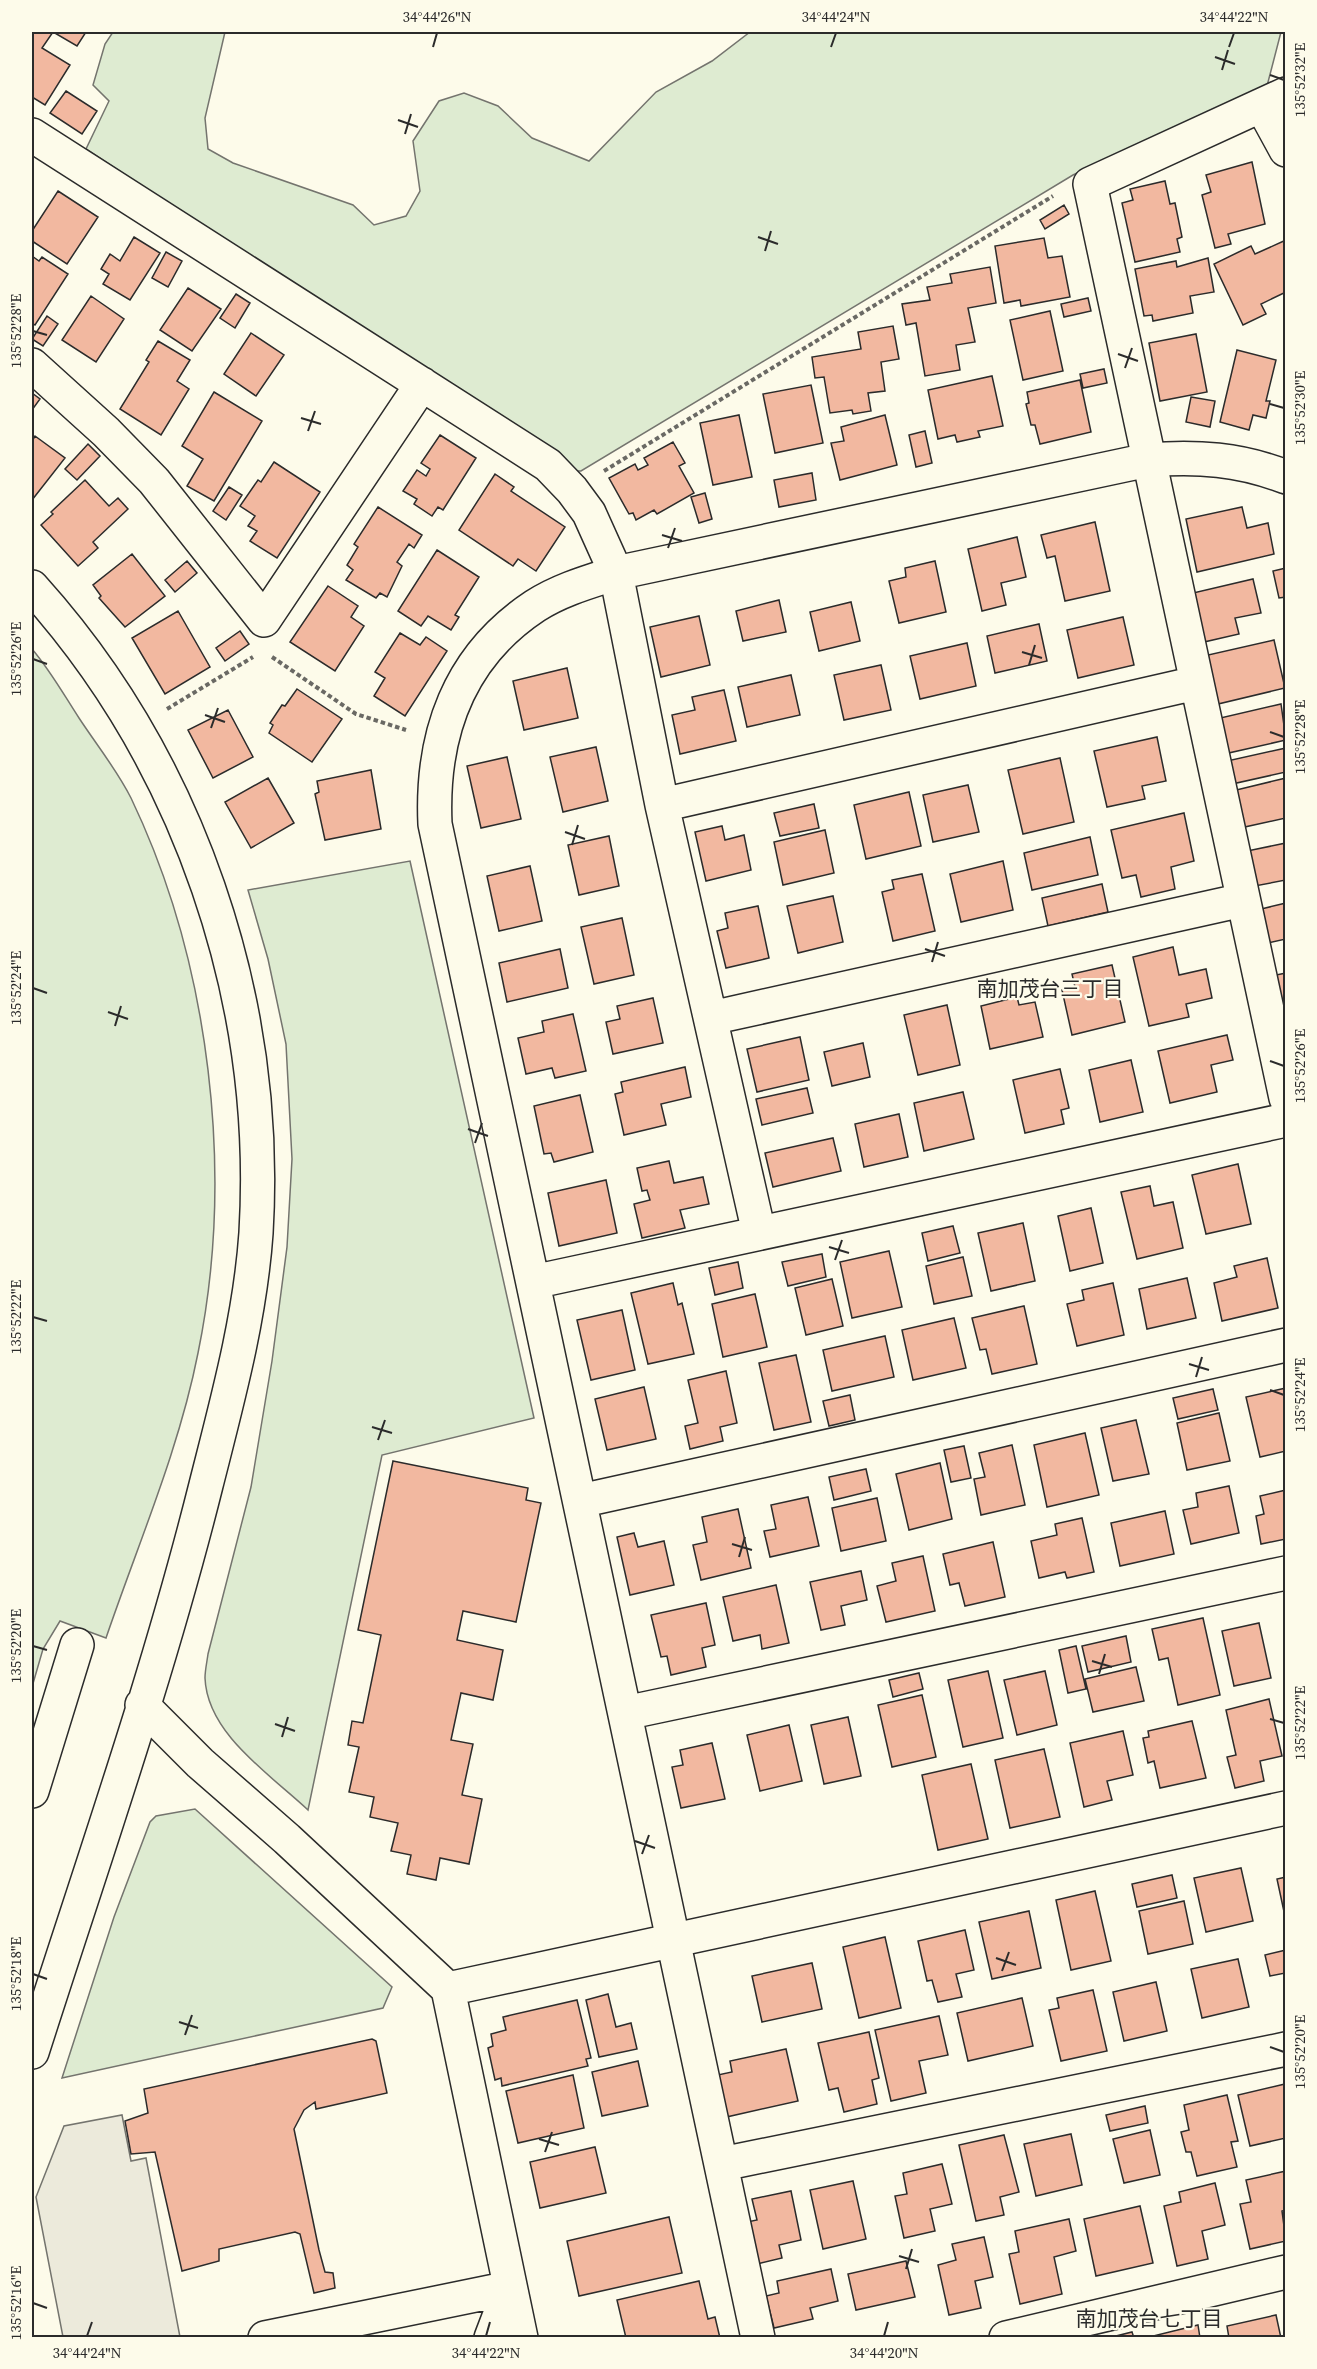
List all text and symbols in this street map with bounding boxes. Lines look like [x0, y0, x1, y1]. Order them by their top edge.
text: 34°44'26"N [402, 6, 472, 27]
text: 34°44'24"N [801, 6, 871, 27]
text: 34°44'22"N [1199, 6, 1269, 27]
text: 135°52'32"E [1289, 43, 1310, 117]
text: 135°52'28"E [5, 294, 26, 368]
text: 135°52'30"E [1289, 371, 1310, 445]
text: 135°52'26"E [5, 622, 26, 696]
text: 135°52'28"E [1289, 700, 1310, 774]
text: 135°52'24"E [5, 951, 26, 1025]
district label: 南加茂台三丁目 [977, 974, 1124, 1003]
text: 135°52'26"E [1289, 1029, 1310, 1103]
text: 135°52'22"E [5, 1280, 26, 1354]
text: 135°52'24"E [1289, 1358, 1310, 1432]
text: 135°52'20"E [5, 1609, 26, 1683]
text: 135°52'22"E [1289, 1686, 1310, 1760]
text: 135°52'18"E [5, 1937, 26, 2011]
text: 135°52'20"E [1289, 2015, 1310, 2089]
text: 135°52'16"E [5, 2266, 26, 2340]
district label: 南加茂台七丁目 [1076, 2304, 1223, 2333]
text: 34°44'24"N [52, 2342, 122, 2363]
text: 34°44'22"N [451, 2342, 521, 2363]
text: 34°44'20"N [849, 2342, 919, 2363]

